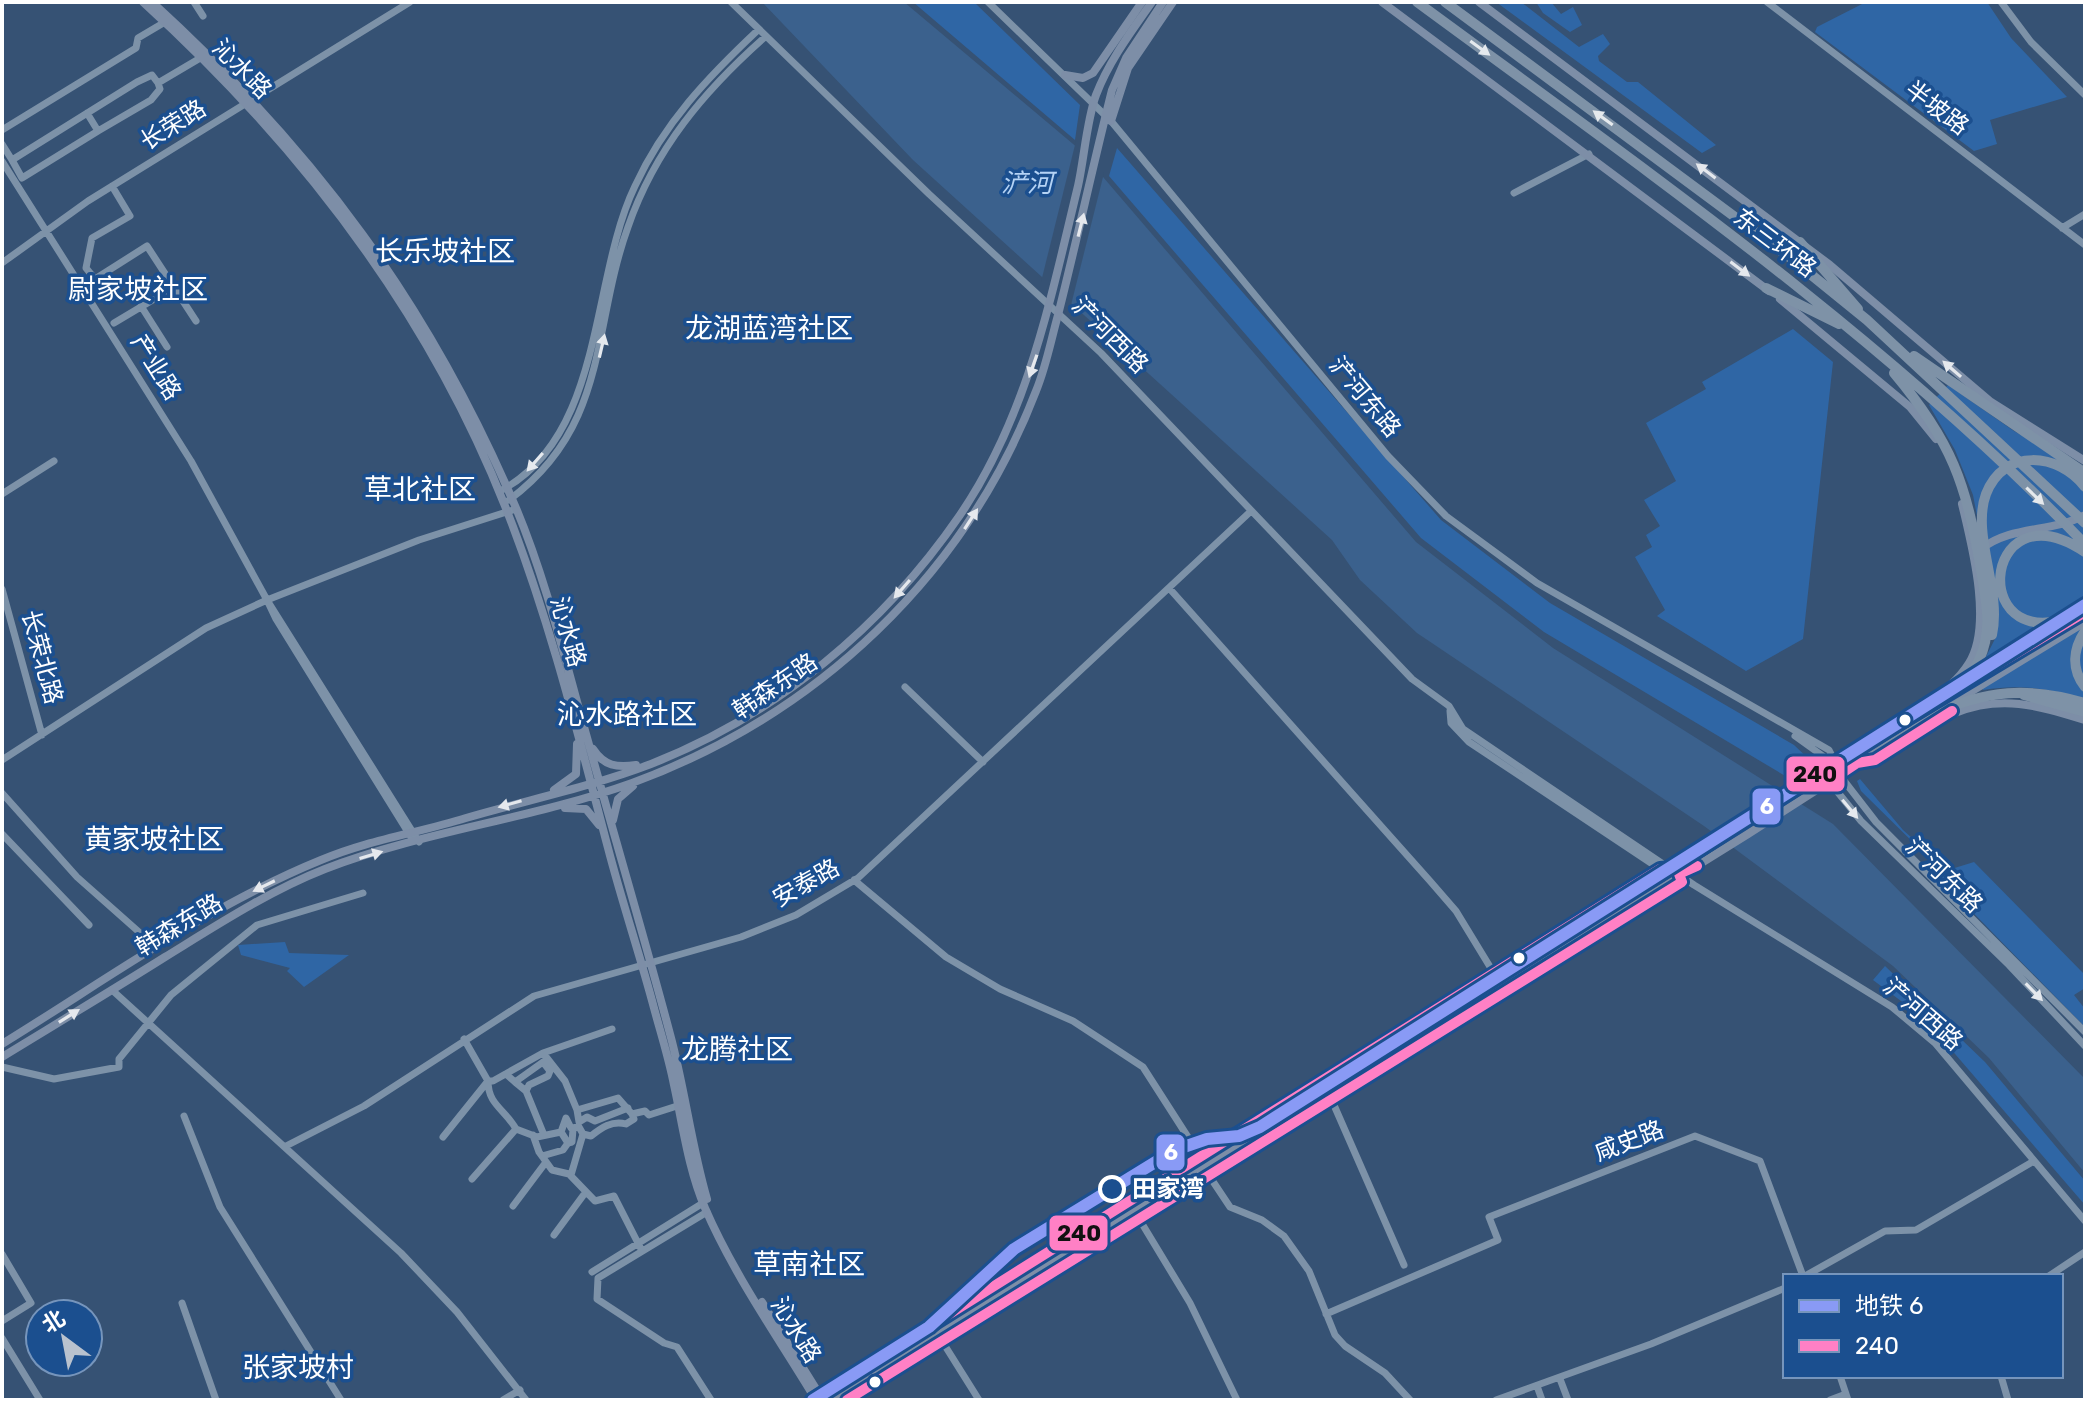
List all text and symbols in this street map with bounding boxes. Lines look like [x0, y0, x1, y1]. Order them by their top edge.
street label: 沁水路 [207, 34, 277, 104]
one-way arrow [1469, 40, 1490, 55]
street label: 半坡路 [1900, 75, 1974, 141]
street label: 长荣路 [135, 94, 211, 156]
one-way arrow [1592, 110, 1614, 126]
one-way arrow [1695, 163, 1717, 179]
water label: 浐河 [1001, 168, 1058, 199]
street label: 东三环路 [1728, 203, 1822, 283]
one-way arrow [1075, 212, 1087, 237]
district label: 长乐坡社区 [375, 235, 515, 268]
one-way arrow [1730, 260, 1751, 276]
district label: 尉家坡社区 [68, 273, 208, 306]
street label: 浐河西路 [1066, 291, 1154, 379]
district label: 龙湖蓝湾社区 [685, 312, 853, 345]
street label: 产业路 [125, 329, 187, 405]
one-way arrow [596, 333, 608, 358]
street label: 浐河东路 [1323, 351, 1407, 443]
one-way arrow [1026, 354, 1038, 378]
one-way arrow [1943, 360, 1962, 378]
one-way arrow [526, 452, 544, 471]
district label: 草北社区 [364, 473, 476, 506]
one-way arrow [2025, 486, 2044, 505]
one-way arrow [963, 508, 977, 530]
one-way arrow [894, 578, 911, 598]
street label: 沁水路 [545, 594, 591, 670]
street label: 长荣北路 [16, 607, 68, 707]
street label: 韩森东路 [727, 648, 823, 724]
district label: 沁水路社区 [557, 698, 697, 731]
unlabelled marker [1897, 712, 1913, 728]
line badge: 240 [1785, 755, 1846, 793]
text: 240 [1793, 761, 1837, 788]
line badge: 6 [1751, 787, 1782, 826]
text: 6 [1760, 793, 1774, 820]
one-way arrow [498, 798, 522, 811]
one-way arrow [1841, 798, 1858, 818]
district label: 黄家坡社区 [84, 823, 224, 856]
street label: 浐河东路 [1900, 832, 1988, 918]
one-way arrow [359, 848, 383, 861]
street label: 安泰路 [768, 853, 844, 913]
one-way arrow [253, 879, 276, 893]
street label: 韩森东路 [131, 888, 227, 962]
unlabelled marker [1511, 950, 1527, 966]
street label: 浐河西路 [1878, 972, 1968, 1056]
one-way arrow [2025, 982, 2043, 1001]
one-way arrow [57, 1009, 80, 1024]
district label: 龙腾社区 [681, 1033, 793, 1066]
street label: 咸史路 [1590, 1115, 1668, 1167]
line badge: 6 [1155, 1133, 1186, 1172]
text: 6 [1164, 1139, 1178, 1166]
place label: 田家湾 [1132, 1175, 1204, 1203]
marker: 田家湾 [1099, 1176, 1125, 1202]
line badge: 240 [1048, 1214, 1109, 1252]
text: 240 [1057, 1220, 1101, 1247]
district label: 草南社区 [753, 1248, 865, 1281]
legend [1783, 1274, 2063, 1378]
street label: 沁水路 [765, 1292, 827, 1368]
text: 地铁 6 [1855, 1292, 1923, 1320]
north arrow [24, 1298, 104, 1378]
text: 北 [37, 1304, 70, 1339]
text: 240 [1855, 1332, 1899, 1360]
district label: 张家坡村 [242, 1351, 354, 1384]
unlabelled marker [867, 1374, 883, 1390]

